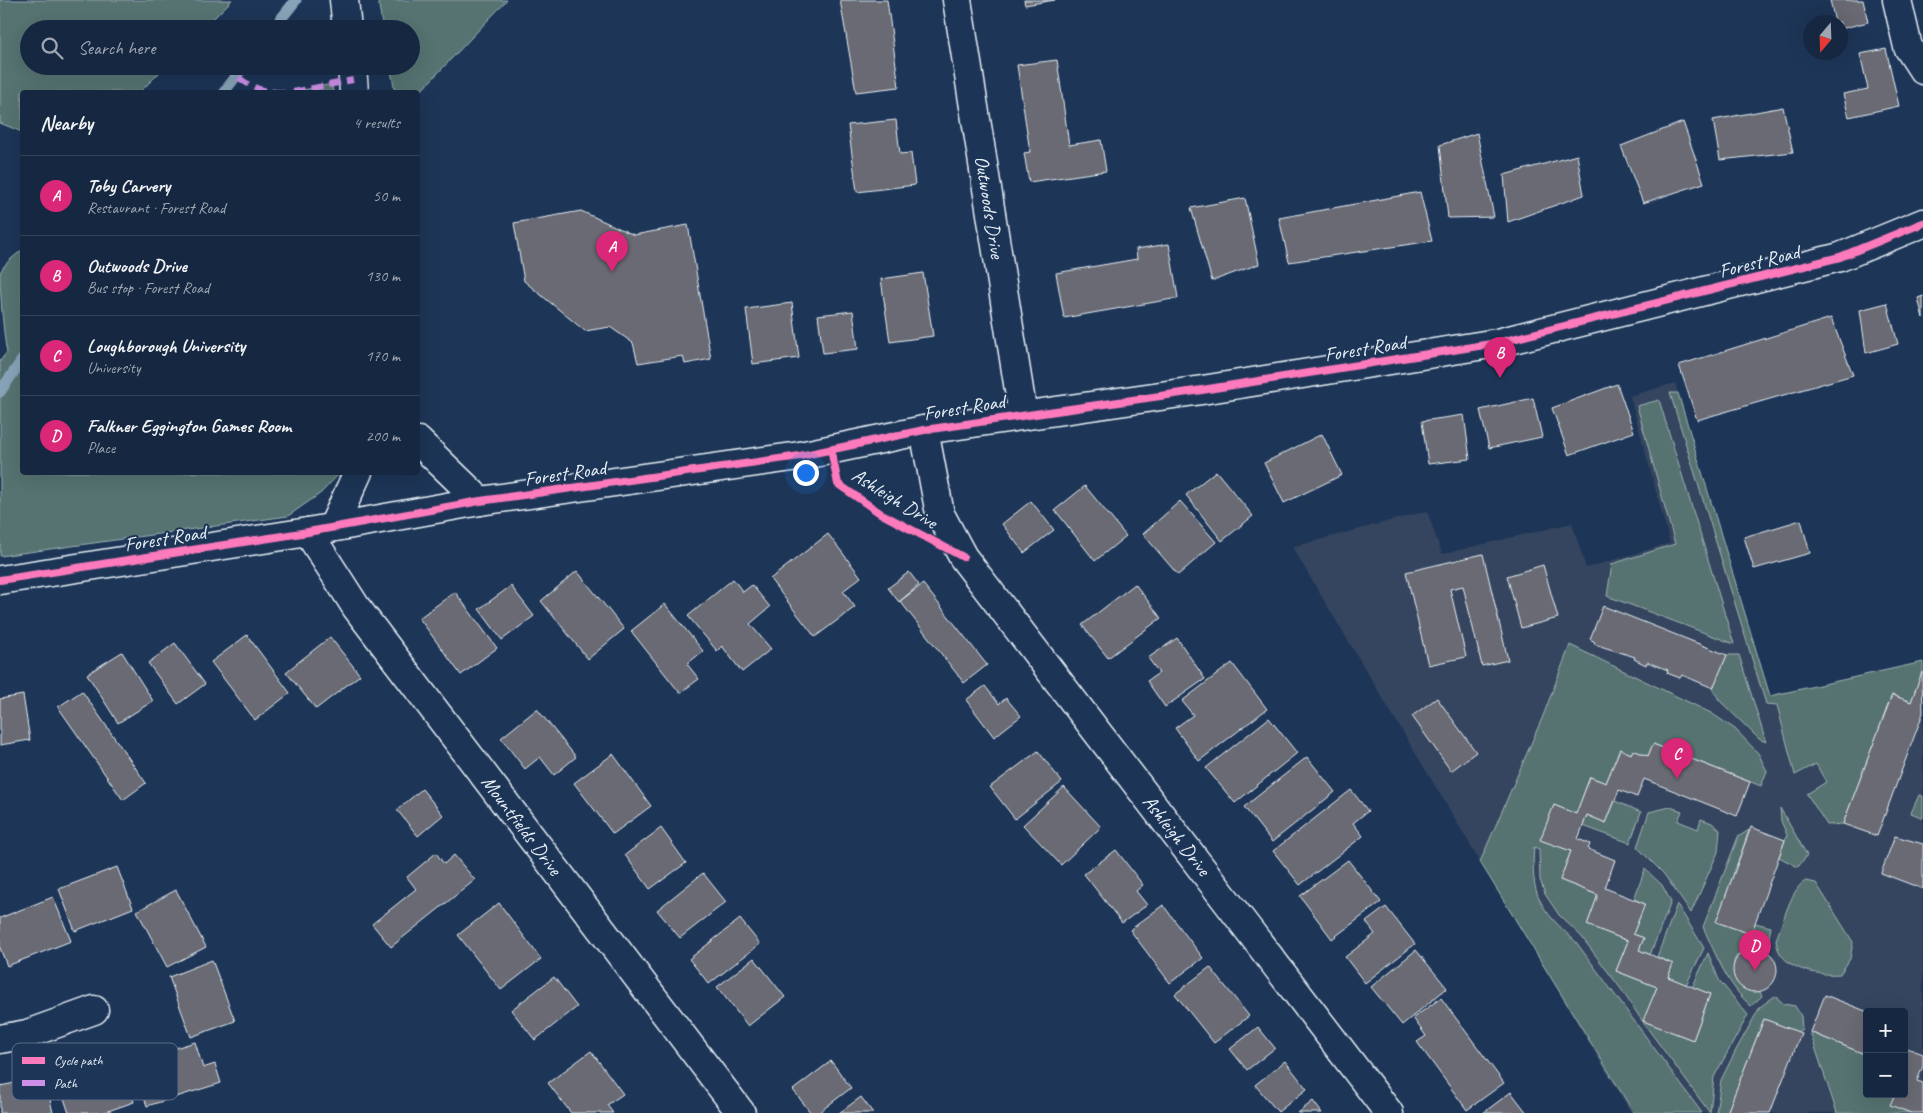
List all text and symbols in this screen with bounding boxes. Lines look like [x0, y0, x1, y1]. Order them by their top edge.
north arrow [1803, 15, 1848, 60]
search box [20, 20, 420, 75]
icon: search [38, 34, 66, 62]
text: Search here [78, 36, 155, 60]
text: Nearby [40, 110, 93, 136]
text: 4 results [353, 113, 400, 133]
street label: Outwoods Drive [969, 154, 1010, 262]
text: Toby Carvery [87, 174, 170, 198]
text: A [52, 186, 60, 206]
text: 50 m [373, 186, 400, 206]
text: Restaurant · Forest Road [87, 198, 225, 218]
pin: A [596, 231, 628, 272]
street label: Forest Road [1716, 239, 1805, 284]
text: Outwoods Drive [87, 254, 187, 278]
text: B [52, 266, 60, 286]
text: 130 m [366, 266, 400, 286]
text: Bus stop · Forest Road [87, 278, 209, 298]
street label: Forest Road [1323, 329, 1411, 367]
text: Loughborough University [87, 334, 245, 358]
pin: B [1484, 337, 1516, 378]
text: C [52, 346, 60, 366]
text: 170 m [366, 346, 400, 366]
text: University [87, 358, 140, 378]
street label: Forest Road [922, 388, 1010, 426]
text: Falkner Eggington Games Room [87, 414, 291, 438]
text: D [51, 426, 61, 446]
text: 200 m [366, 426, 400, 446]
text: Place [87, 438, 115, 458]
street label: Forest Road [523, 455, 610, 492]
your location [793, 460, 819, 486]
street label: Ashleigh Drive [847, 462, 943, 535]
street label: Forest Road [123, 519, 211, 557]
pin: C [1661, 738, 1693, 779]
street label: Mountfields Drive [476, 770, 568, 881]
street label: Ashleigh Drive [1137, 790, 1217, 882]
pin: D [1739, 930, 1771, 971]
map controls [1863, 1008, 1908, 1098]
button: + [1863, 1008, 1908, 1053]
legend [12, 1043, 178, 1100]
text: Cycle path [54, 1052, 103, 1069]
button: − [1863, 1053, 1908, 1098]
text: Path [54, 1075, 78, 1092]

